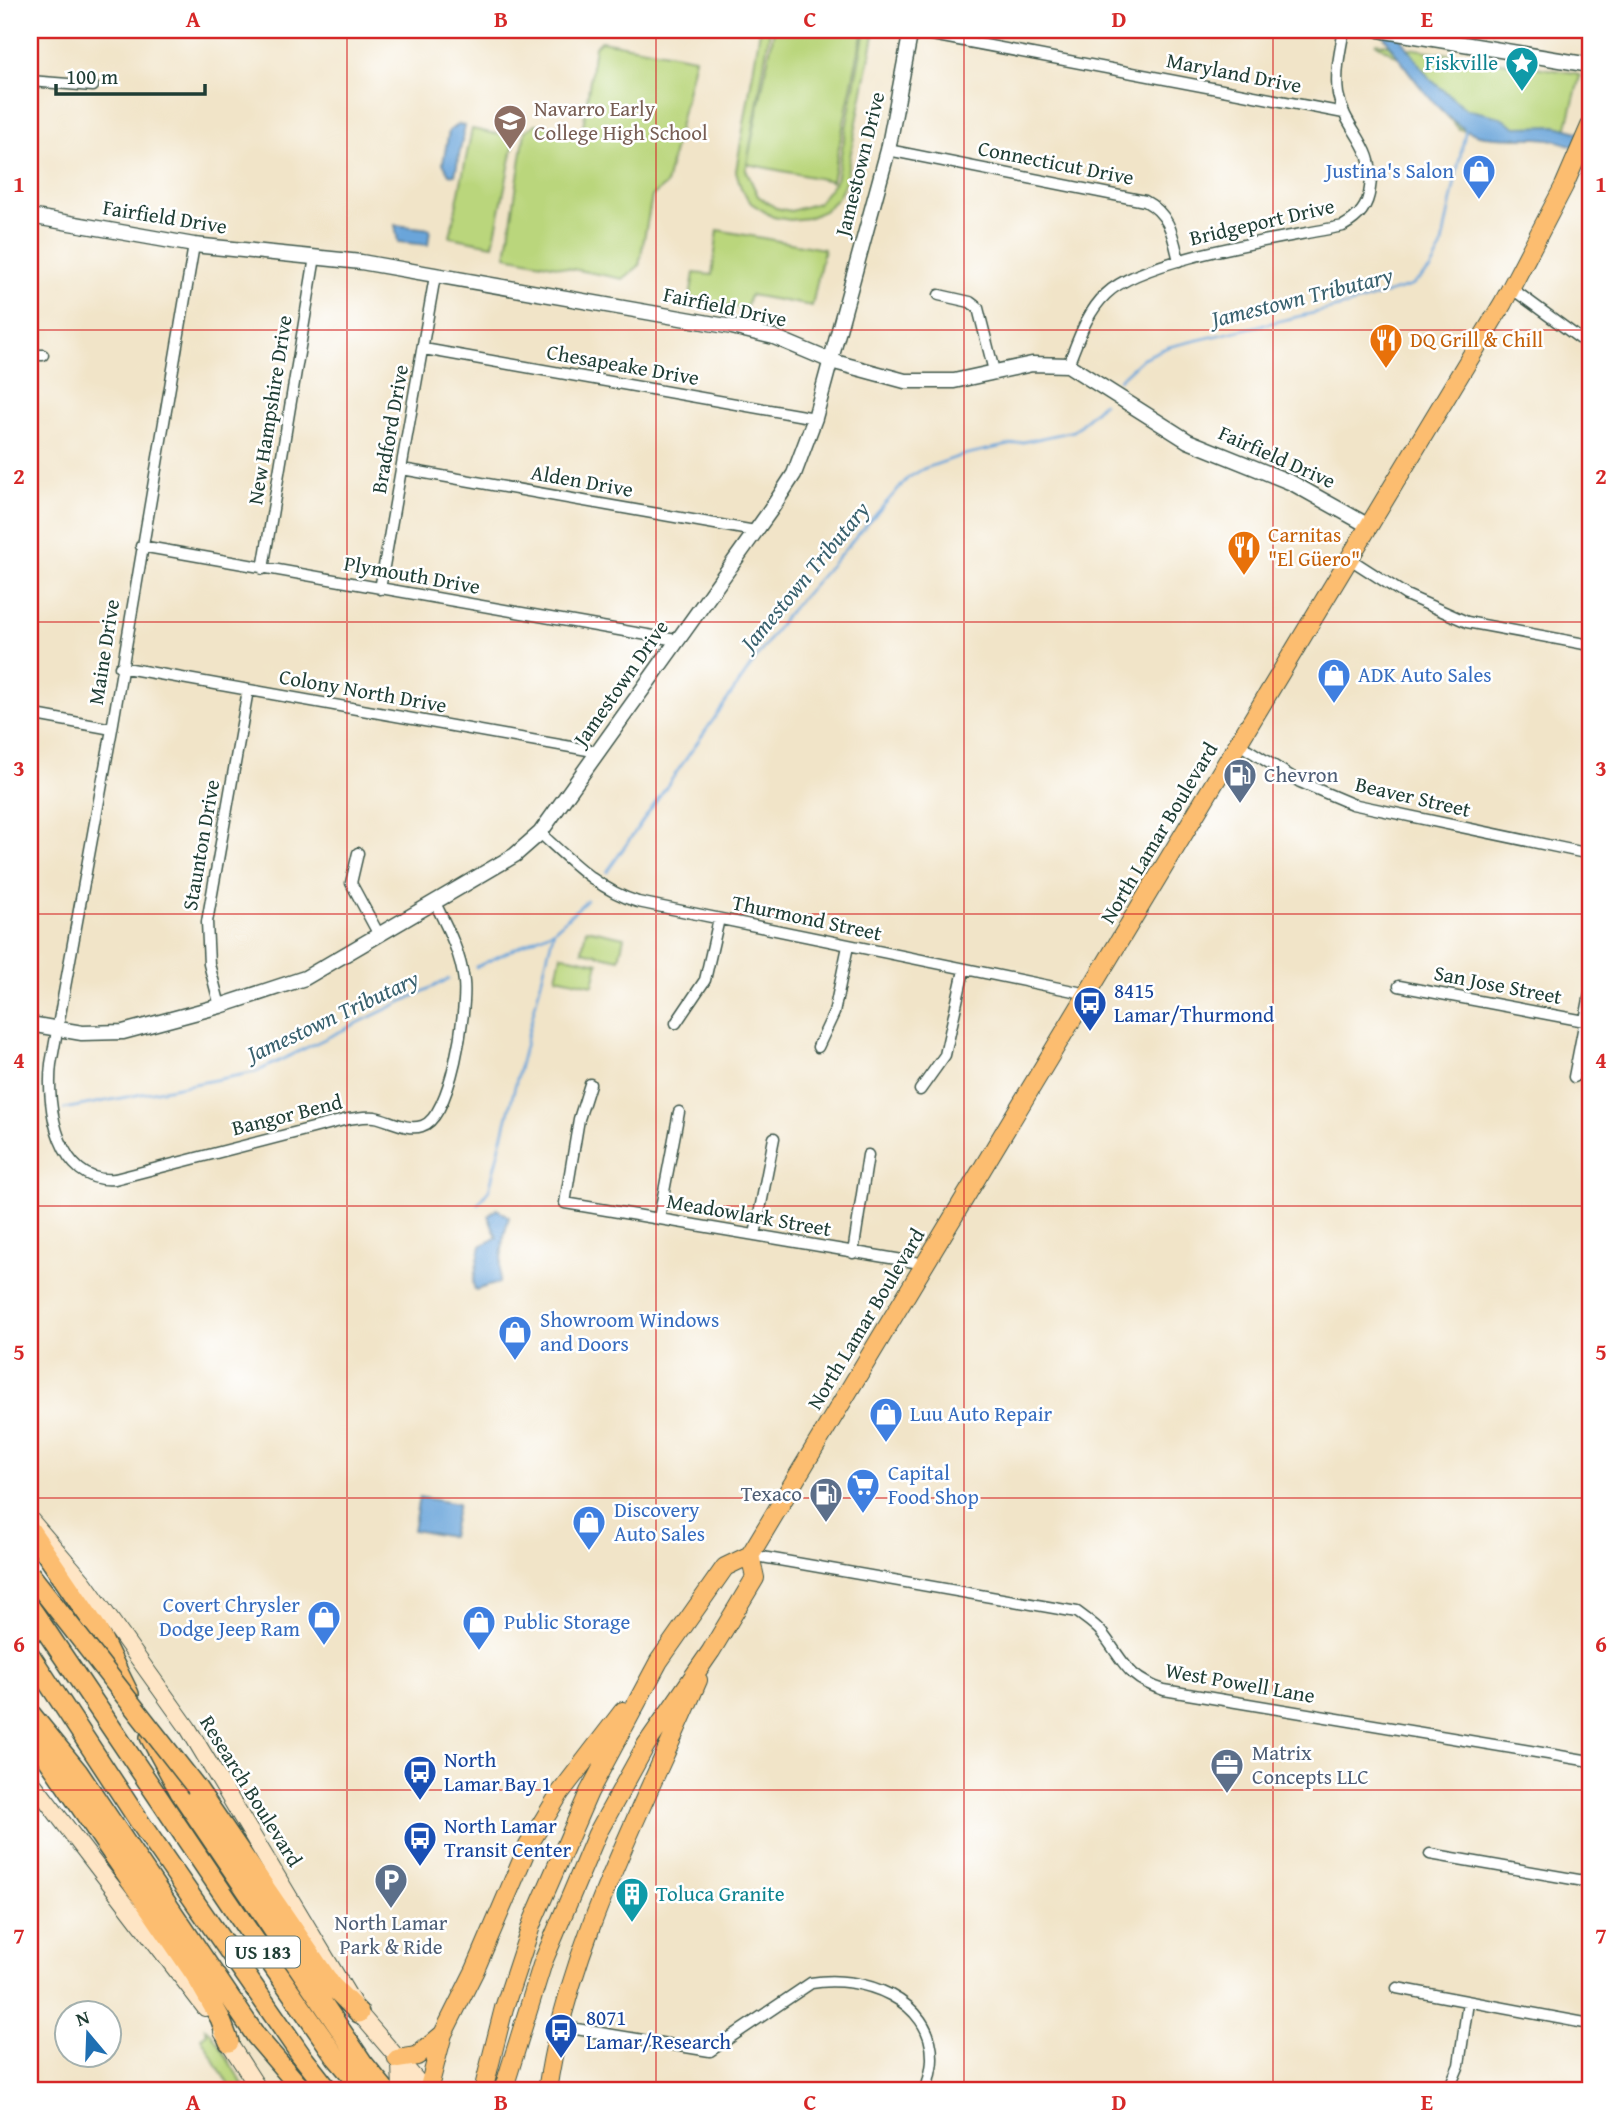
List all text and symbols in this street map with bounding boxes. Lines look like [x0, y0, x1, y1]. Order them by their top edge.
text: A [186, 2, 201, 35]
text: B [494, 2, 508, 35]
text: C [803, 2, 817, 35]
text: D [1112, 2, 1127, 35]
text: E [1421, 2, 1433, 35]
street label: Maryland Drive [1164, 44, 1304, 101]
place icon: Fiskville [1503, 44, 1541, 93]
place label: Fiskville [1425, 47, 1498, 78]
scale bar [56, 52, 205, 96]
text: 100 m [66, 61, 118, 92]
street label: Jamestown Drive [826, 88, 893, 242]
place label: Navarro Early College High School [534, 93, 708, 148]
school or university icon: Navarro Early College High School [491, 102, 529, 151]
street label: Connecticut Drive [976, 132, 1137, 193]
shop icon: Justina's Salon [1460, 152, 1498, 201]
place label: Justina's Salon [1323, 155, 1454, 186]
text: 1 [13, 167, 25, 200]
text: 1 [1595, 167, 1607, 200]
street label: Bridgeport Drive [1186, 190, 1338, 253]
street label: Fairfield Drive [101, 191, 229, 242]
water label: Jamestown Tributary [1204, 258, 1397, 336]
street label: Fairfield Drive [661, 278, 790, 335]
street label: New Hampshire Drive [239, 313, 300, 507]
restaurant icon: DQ Grill & Chill [1367, 321, 1405, 370]
place label: DQ Grill & Chill [1410, 324, 1543, 355]
street label: Chesapeake Drive [544, 336, 702, 393]
street label: Bradford Drive [363, 362, 416, 496]
street label: Fairfield Drive [1214, 417, 1341, 496]
street label: Alden Drive [529, 456, 636, 505]
text: 2 [13, 459, 25, 492]
text: 2 [1595, 459, 1607, 492]
water label: Jamestown Tributary [730, 493, 877, 661]
place label: Carnitas "El Güero" [1268, 519, 1360, 574]
restaurant icon: Carnitas "El Güero" [1225, 528, 1263, 577]
street label: Plymouth Drive [342, 547, 483, 602]
street label: Maine Drive [80, 597, 127, 707]
street label: Jamestown Drive [564, 613, 676, 755]
shop icon: ADK Auto Sales [1315, 656, 1353, 705]
place label: ADK Auto Sales [1358, 659, 1492, 690]
street label: Colony North Drive [277, 661, 449, 721]
street label: North Lamar Boulevard [1092, 735, 1226, 929]
text: 3 [13, 751, 25, 784]
text: 3 [1595, 751, 1607, 784]
fuel station icon: Chevron [1221, 756, 1259, 805]
place label: Chevron [1264, 759, 1339, 790]
street label: Beaver Street [1352, 768, 1474, 825]
street label: Staunton Drive [174, 777, 227, 913]
street label: Thurmond Street [729, 887, 885, 949]
street label: San Jose Street [1431, 957, 1565, 1012]
water label: Jamestown Tributary [238, 961, 424, 1072]
place label: 8415 Lamar/Thurmond [1114, 975, 1275, 1030]
bus stop icon: 8415 Lamar/Thurmond [1071, 984, 1109, 1033]
text: 4 [13, 1043, 25, 1076]
text: 4 [1595, 1043, 1607, 1076]
street label: Bangor Bend [228, 1086, 346, 1143]
street label: Meadowlark Street [664, 1185, 834, 1244]
street label: North Lamar Boulevard [799, 1221, 933, 1415]
place label: Showroom Windows and Doors [540, 1304, 719, 1359]
shop icon: Showroom Windows and Doors [496, 1313, 534, 1362]
text: 5 [13, 1335, 25, 1368]
text: 5 [1595, 1335, 1607, 1368]
shop icon: Luu Auto Repair [867, 1395, 905, 1444]
place label: Luu Auto Repair [910, 1398, 1053, 1429]
place label: Capital Food Shop [888, 1457, 979, 1512]
supermarket icon: Capital Food Shop [844, 1466, 882, 1515]
fuel station icon: Texaco [807, 1475, 845, 1524]
place label: Texaco [741, 1478, 802, 1509]
place label: Discovery Auto Sales [614, 1494, 705, 1549]
shop icon: Discovery Auto Sales [570, 1503, 608, 1552]
place label: Covert Chrysler Dodge Jeep Ram [159, 1589, 300, 1644]
shop icon: Covert Chrysler Dodge Jeep Ram [305, 1598, 343, 1647]
shop icon: Public Storage [460, 1603, 498, 1652]
place label: Public Storage [504, 1606, 630, 1637]
text: 6 [13, 1627, 25, 1660]
text: 6 [1595, 1627, 1607, 1660]
street label: West Powell Lane [1163, 1654, 1318, 1711]
street label: Research Boulevard [192, 1709, 311, 1873]
place label: Matrix Concepts LLC [1252, 1737, 1369, 1792]
place label: North Lamar Bay 1 [444, 1744, 552, 1799]
office icon: Matrix Concepts LLC [1208, 1746, 1246, 1795]
bus stop icon: North Lamar Bay 1 [401, 1753, 439, 1802]
place label: North Lamar Transit Center [444, 1810, 572, 1865]
bus stop icon: North Lamar Transit Center [401, 1819, 439, 1868]
parking icon: North Lamar Park & Ride [372, 1861, 410, 1910]
building icon: Toluca Granite [613, 1875, 651, 1924]
place label: Toluca Granite [656, 1878, 785, 1909]
place label: North Lamar Park & Ride [335, 1907, 448, 1962]
text: 7 [13, 1919, 25, 1952]
text: 7 [1595, 1919, 1607, 1952]
road number: US 183 [226, 1936, 300, 1968]
north arrow [52, 1998, 122, 2068]
place label: 8071 Lamar/Research [586, 2002, 731, 2057]
text: N [72, 2003, 93, 2033]
bus stop icon: 8071 Lamar/Research [542, 2011, 580, 2060]
text: A [186, 2085, 201, 2118]
text: B [494, 2085, 508, 2118]
text: C [803, 2085, 817, 2118]
text: D [1112, 2085, 1127, 2118]
text: E [1421, 2085, 1433, 2118]

